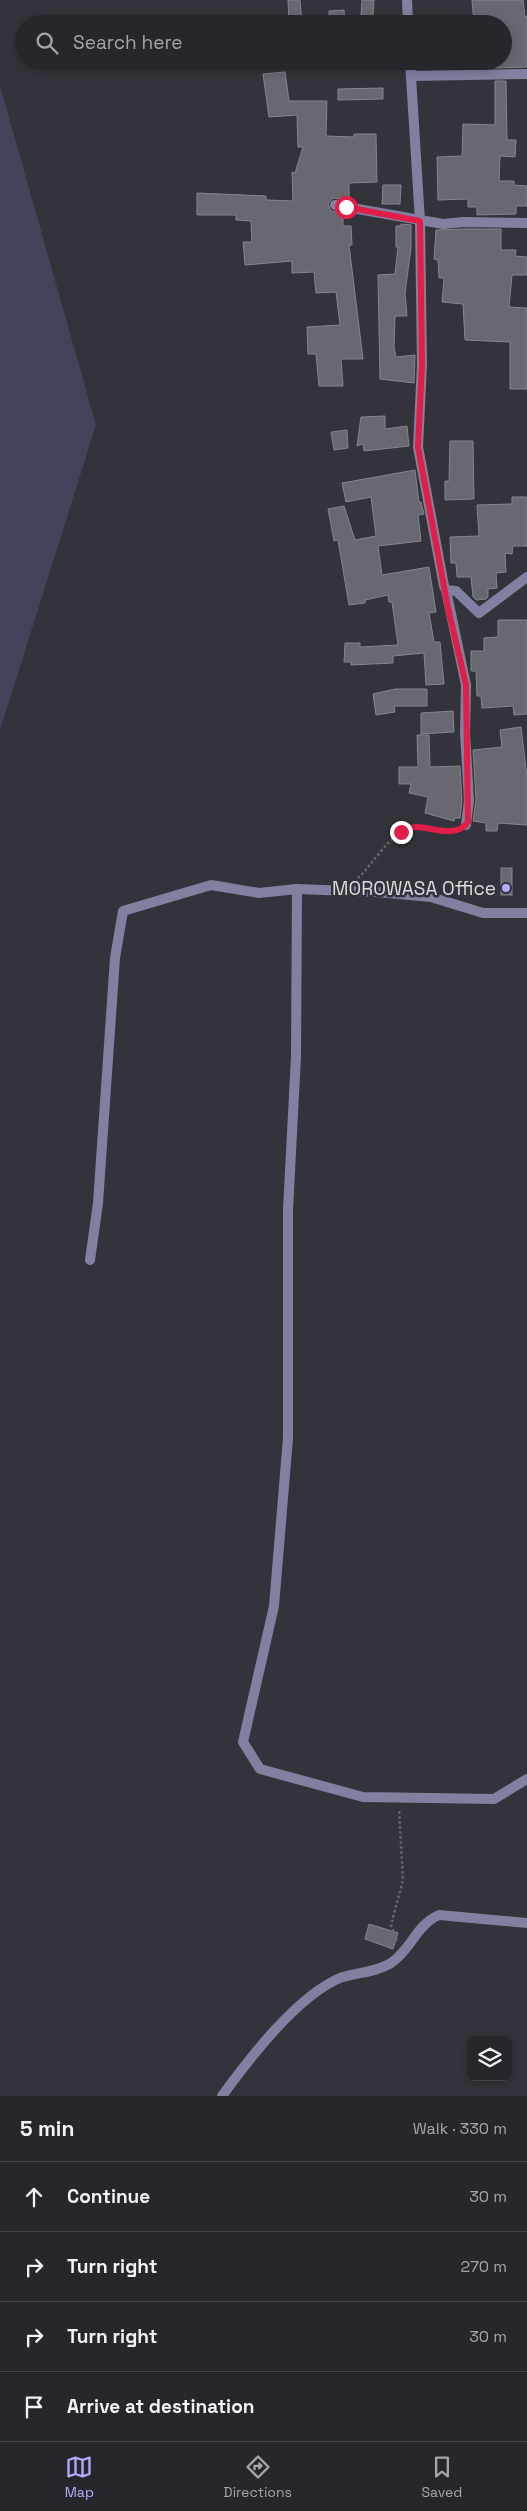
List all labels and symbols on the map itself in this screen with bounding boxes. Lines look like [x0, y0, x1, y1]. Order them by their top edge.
route start [335, 196, 358, 219]
route end [390, 821, 413, 844]
place label: MOROWASA Office [332, 876, 496, 901]
marker: MOROWASA Office [500, 882, 512, 894]

